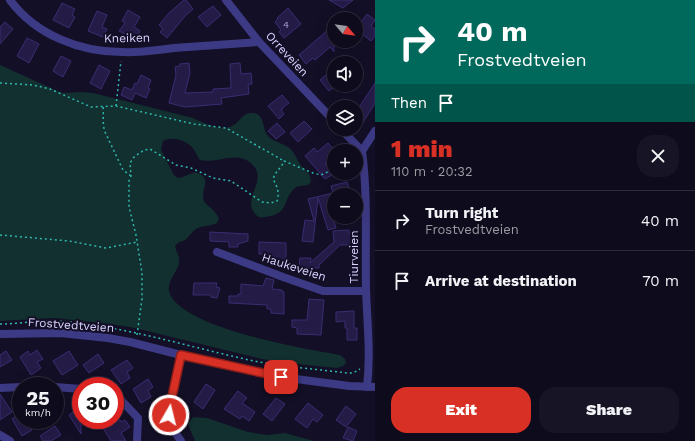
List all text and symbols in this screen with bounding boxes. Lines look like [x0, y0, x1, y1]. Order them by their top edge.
north arrow [327, 12, 363, 48]
map controls [327, 12, 363, 224]
text: 40 m [457, 15, 527, 48]
icon: right [391, 16, 443, 68]
house number: 4 [283, 19, 289, 30]
street label: Orreveien [263, 29, 311, 79]
street label: Kneiken [104, 31, 150, 45]
text: Frostvedtveien [457, 49, 587, 70]
button: sound [327, 56, 363, 92]
icon: arrive [435, 92, 457, 114]
text: Then [391, 94, 427, 112]
button: layers [327, 100, 363, 136]
text: 1 min [391, 135, 453, 163]
button: close [637, 135, 679, 177]
button: + [327, 144, 363, 180]
text: 110 m · 20:32 [391, 164, 473, 179]
button: − [327, 188, 363, 224]
text: Turn right [425, 204, 498, 222]
icon: right [391, 210, 413, 232]
text: 40 m [641, 212, 679, 230]
text: Frostvedtveien [425, 222, 519, 237]
street label: Tiurveien [347, 230, 361, 284]
street label: Haukeveien [260, 250, 328, 284]
icon: arrive [391, 270, 413, 292]
text: Arrive at destination [425, 272, 577, 290]
text: 70 m [642, 272, 679, 290]
street label: Frostvedtveien [27, 315, 115, 335]
pin [264, 360, 298, 394]
icon: arrive [270, 366, 292, 388]
speed limit sign: 30 [72, 377, 124, 429]
text: 25 [26, 386, 50, 410]
button: Exit [391, 387, 531, 433]
button: Share [539, 387, 679, 433]
position arrow [148, 394, 190, 436]
text: km/h [25, 407, 51, 418]

